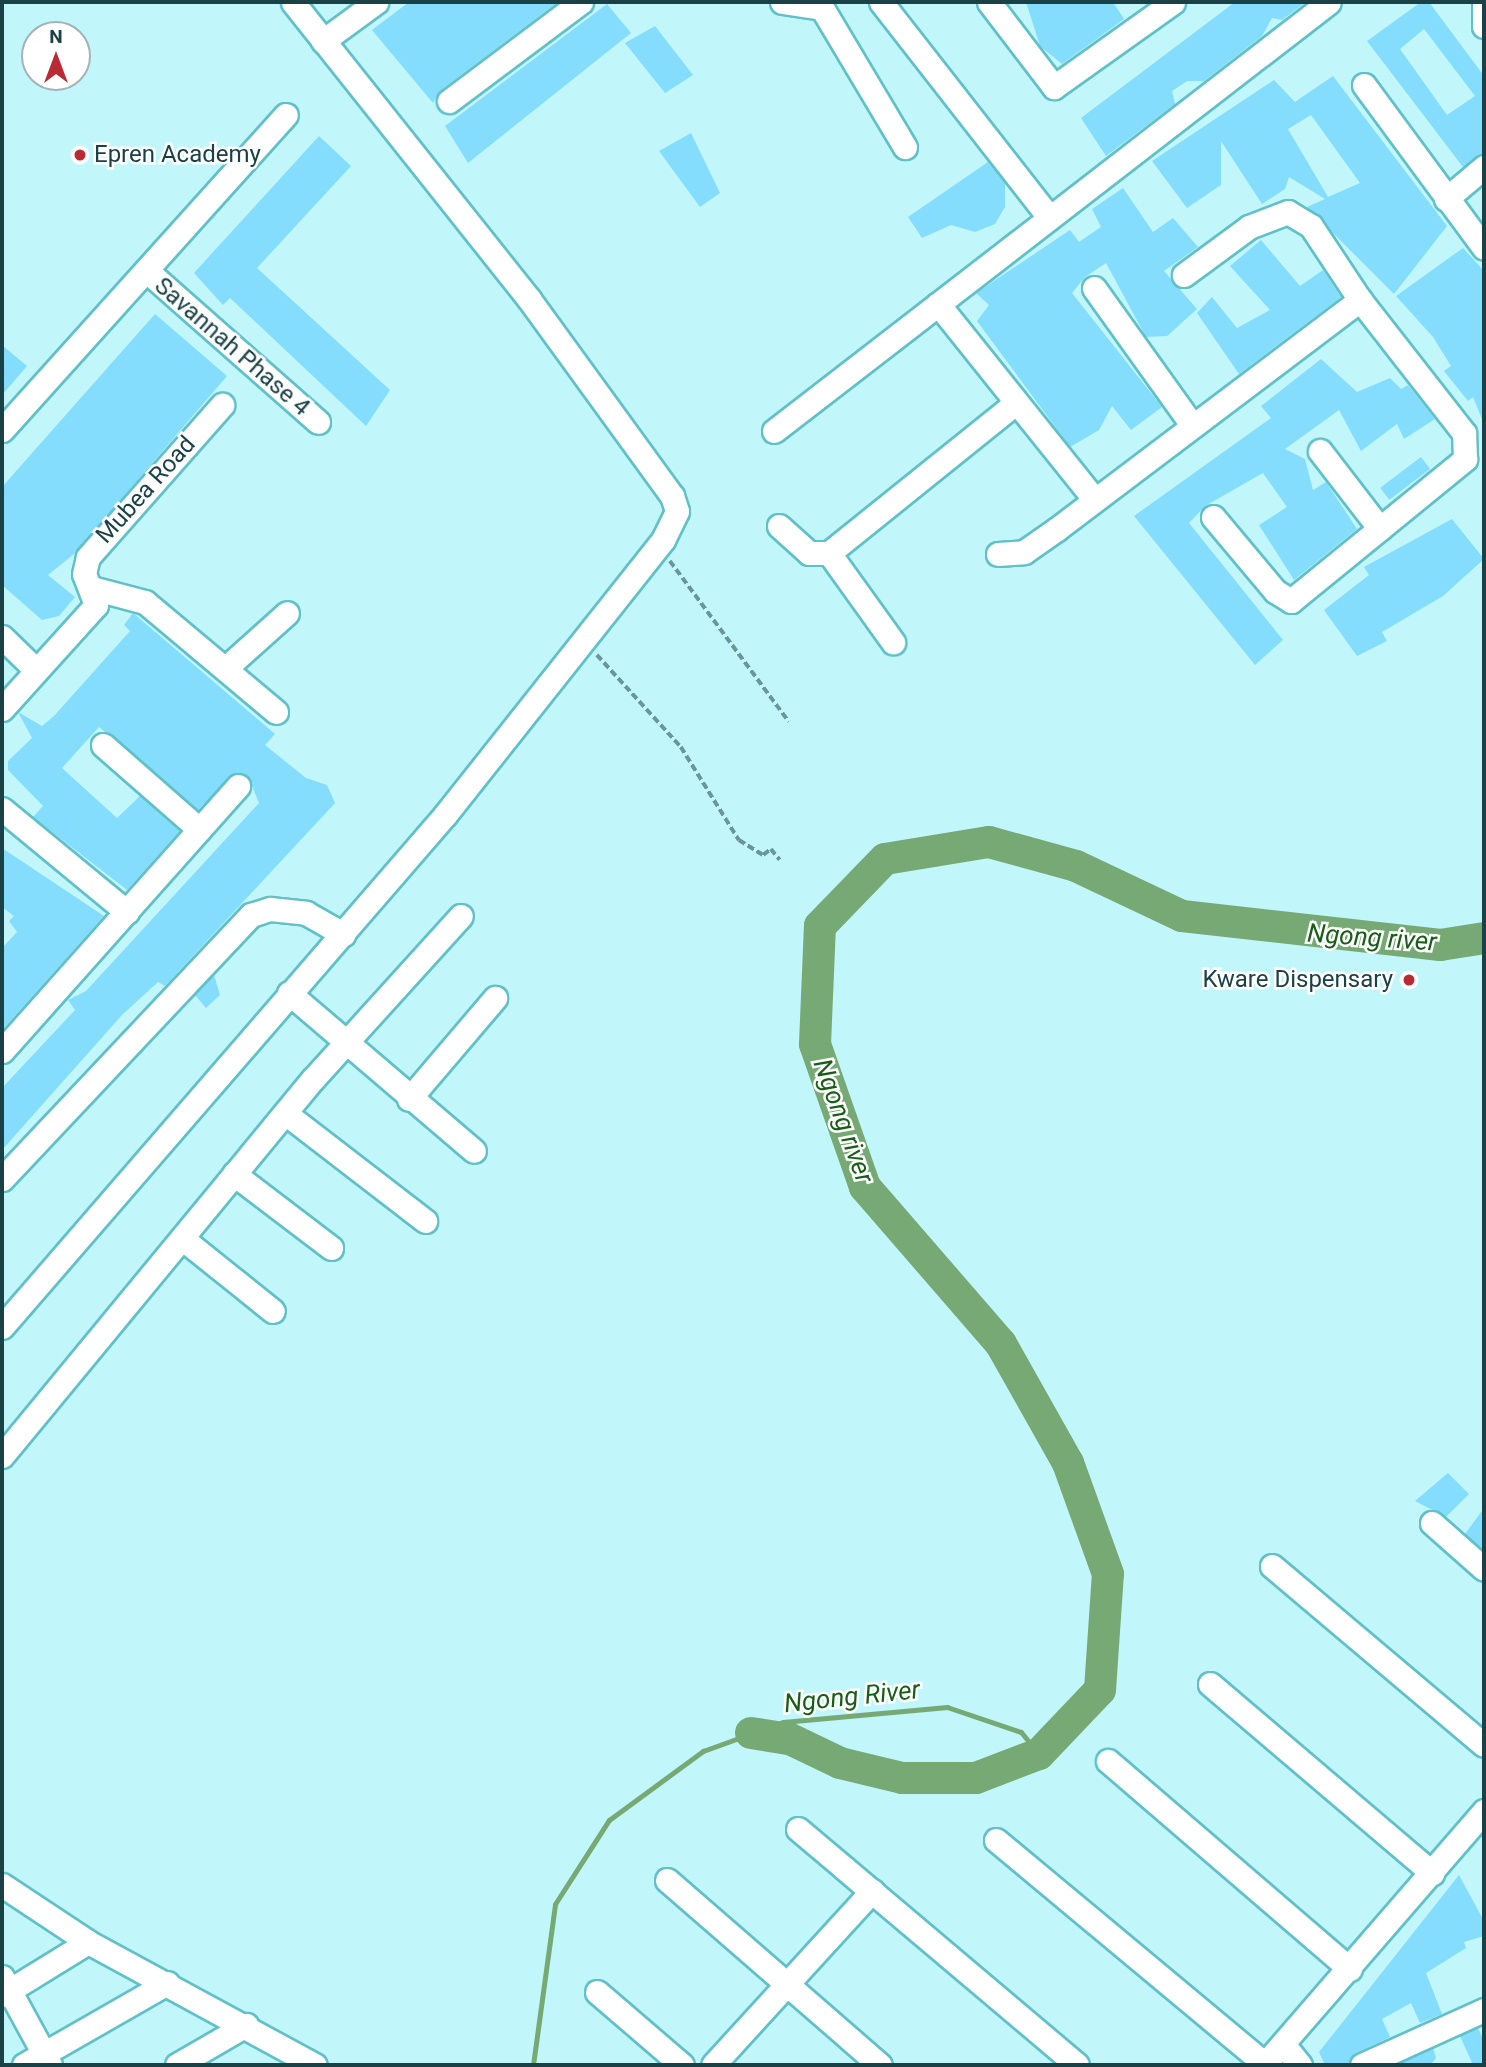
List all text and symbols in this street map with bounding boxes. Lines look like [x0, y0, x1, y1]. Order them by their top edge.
north arrow [21, 21, 91, 91]
text: N [49, 25, 63, 48]
place label: Epren Academy [94, 141, 261, 169]
marker: Epren Academy [72, 147, 88, 163]
street label: Savannah Phase 4 [148, 272, 316, 422]
street label: Mubea Road [90, 430, 202, 550]
water label: Ngong river [1306, 918, 1438, 958]
place label: Kware Dispensary [1202, 966, 1393, 994]
marker: Kware Dispensary [1399, 970, 1419, 990]
water label: Ngong river [806, 1055, 880, 1187]
water label: Ngong River [782, 1674, 922, 1720]

